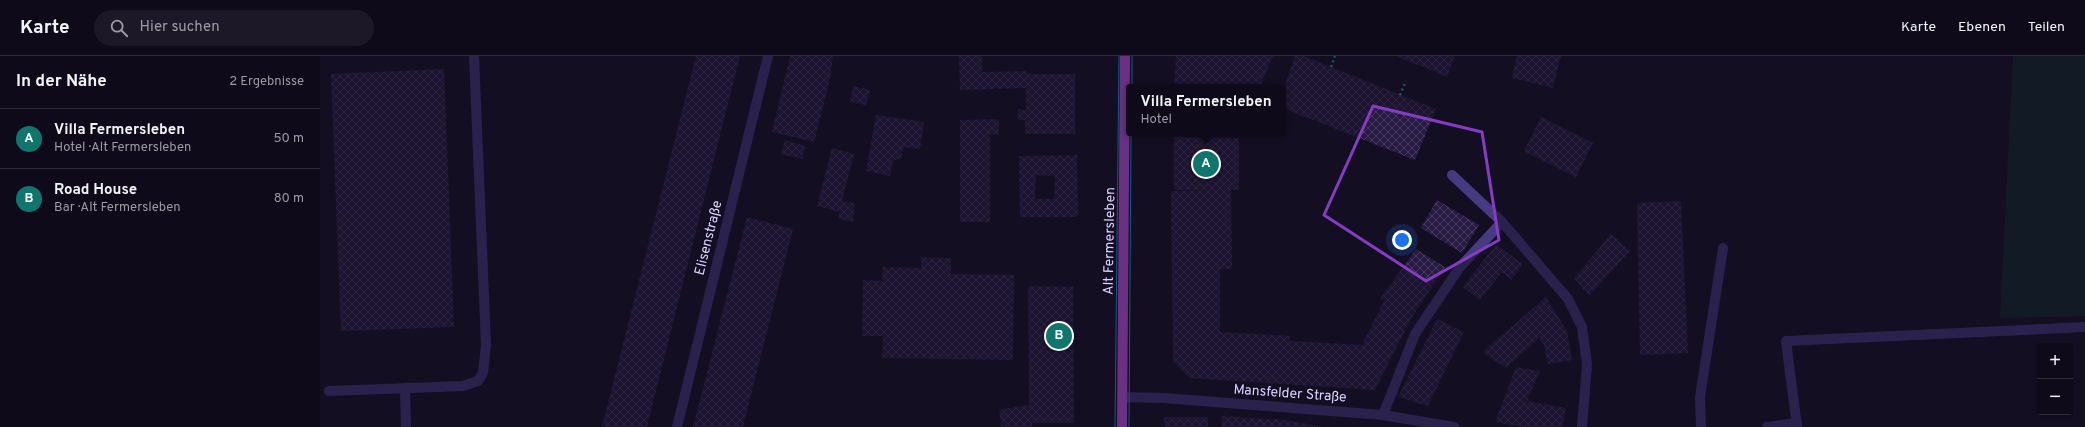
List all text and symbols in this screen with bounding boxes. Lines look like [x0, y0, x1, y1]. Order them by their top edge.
search box [94, 10, 374, 46]
text: Karte [20, 16, 70, 40]
icon: search [108, 17, 130, 39]
text: Hier suchen [140, 18, 220, 37]
text: Karte [1901, 19, 1936, 36]
text: Ebenen [1958, 19, 2006, 36]
text: Teilen [2028, 19, 2065, 36]
text: In der Nähe [16, 71, 107, 93]
text: 2 Ergebnisse [229, 74, 304, 90]
popup [1126, 84, 1286, 136]
text: Villa Fermersleben [1140, 93, 1272, 112]
text: Hotel [1140, 112, 1172, 128]
text: Villa Fermersleben [54, 121, 185, 140]
text: A [24, 131, 34, 147]
text: 50 m [274, 131, 304, 147]
text: Hotel · Alt Fermersleben [54, 140, 191, 156]
pin: A [1193, 149, 1219, 179]
text: Road House [54, 181, 137, 200]
street label: Alt Fermersleben [1101, 187, 1119, 295]
text: B [25, 191, 33, 207]
text: 80 m [274, 191, 304, 207]
street label: Elisenstraße [691, 199, 727, 277]
text: Bar · Alt Fermersleben [54, 200, 181, 216]
your location [1392, 230, 1412, 250]
pin: B [1046, 321, 1072, 351]
map controls [2037, 343, 2073, 415]
button: + [2037, 343, 2073, 379]
button: − [2037, 379, 2073, 415]
street label: Mansfelder Straße [1233, 382, 1347, 406]

